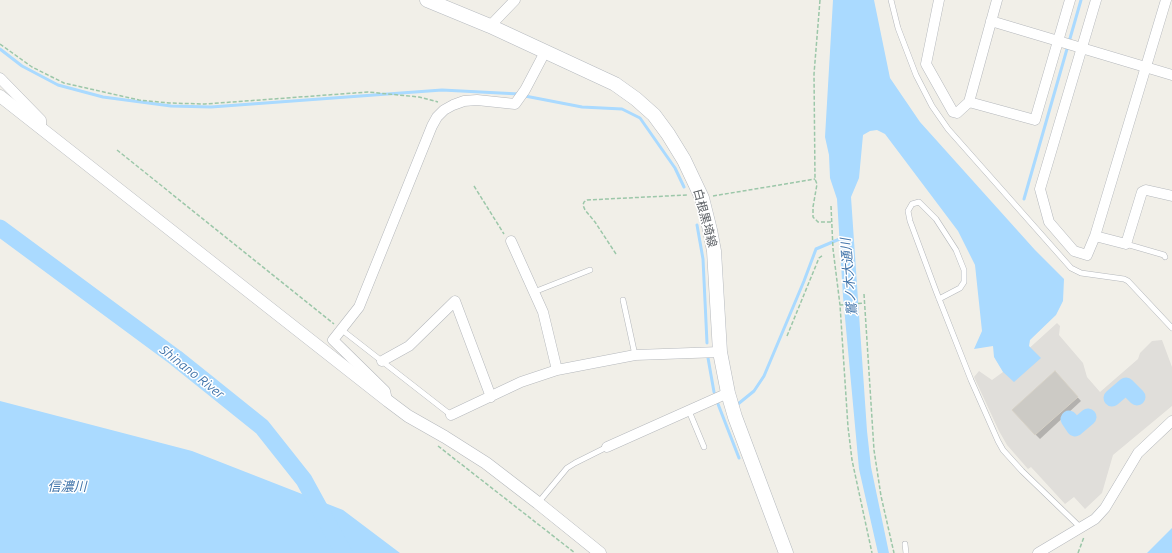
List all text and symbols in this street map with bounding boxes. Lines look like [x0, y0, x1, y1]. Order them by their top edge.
street label: 白根黒埼線 [690, 187, 720, 249]
water label: 鷲ノ木大通川 [838, 237, 860, 317]
water label: Shinano River [157, 342, 227, 402]
water label: 信濃川 [48, 479, 86, 495]

